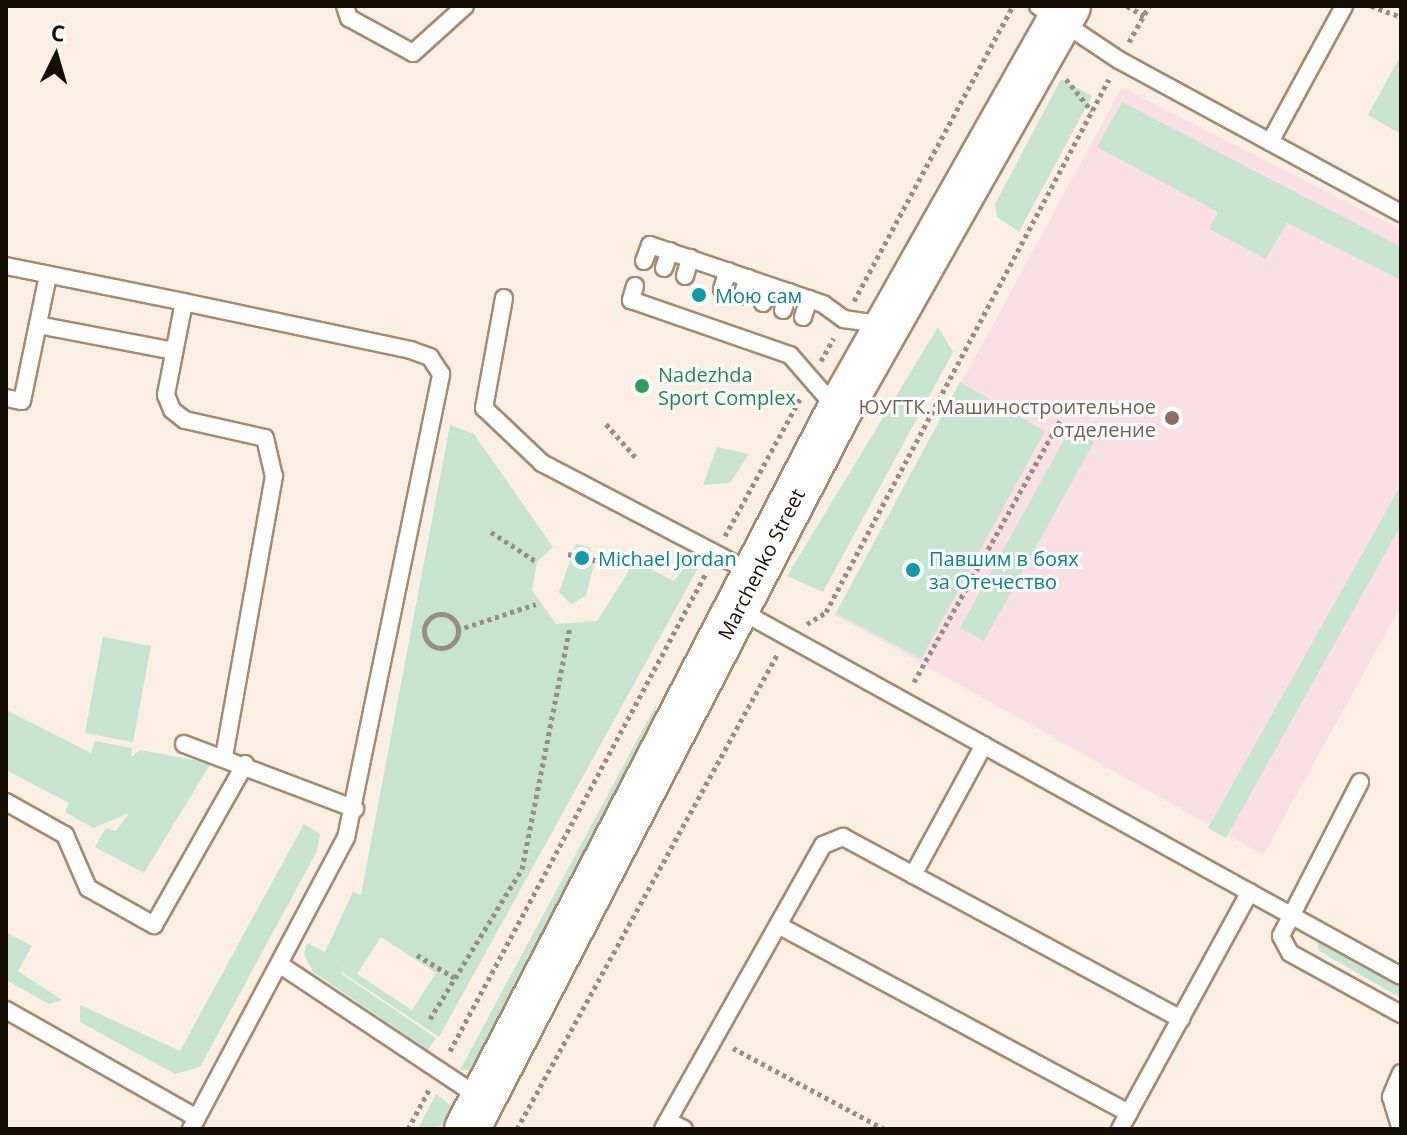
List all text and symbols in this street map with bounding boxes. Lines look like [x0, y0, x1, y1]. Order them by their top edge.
north arrow [16, 16, 96, 96]
text: С [50, 17, 66, 48]
place label: Мою сам [715, 283, 802, 307]
marker: Мою сам [690, 286, 708, 304]
place label: Nadezhda Sport Complex [658, 362, 796, 409]
marker: Nadezhda Sport Complex [633, 377, 651, 395]
place label: ЮУГТК. Машиностроительное отделение [859, 394, 1156, 441]
marker: ЮУГТК. Машиностроительное отделение [1163, 409, 1181, 427]
street label: Marchenko Street [713, 485, 809, 643]
place label: Michael Jordan [598, 546, 737, 570]
place label: Павшим в боях за Отечество [929, 546, 1079, 593]
marker: Michael Jordan [573, 549, 591, 567]
marker: Павшим в боях за Отечество [904, 561, 922, 579]

